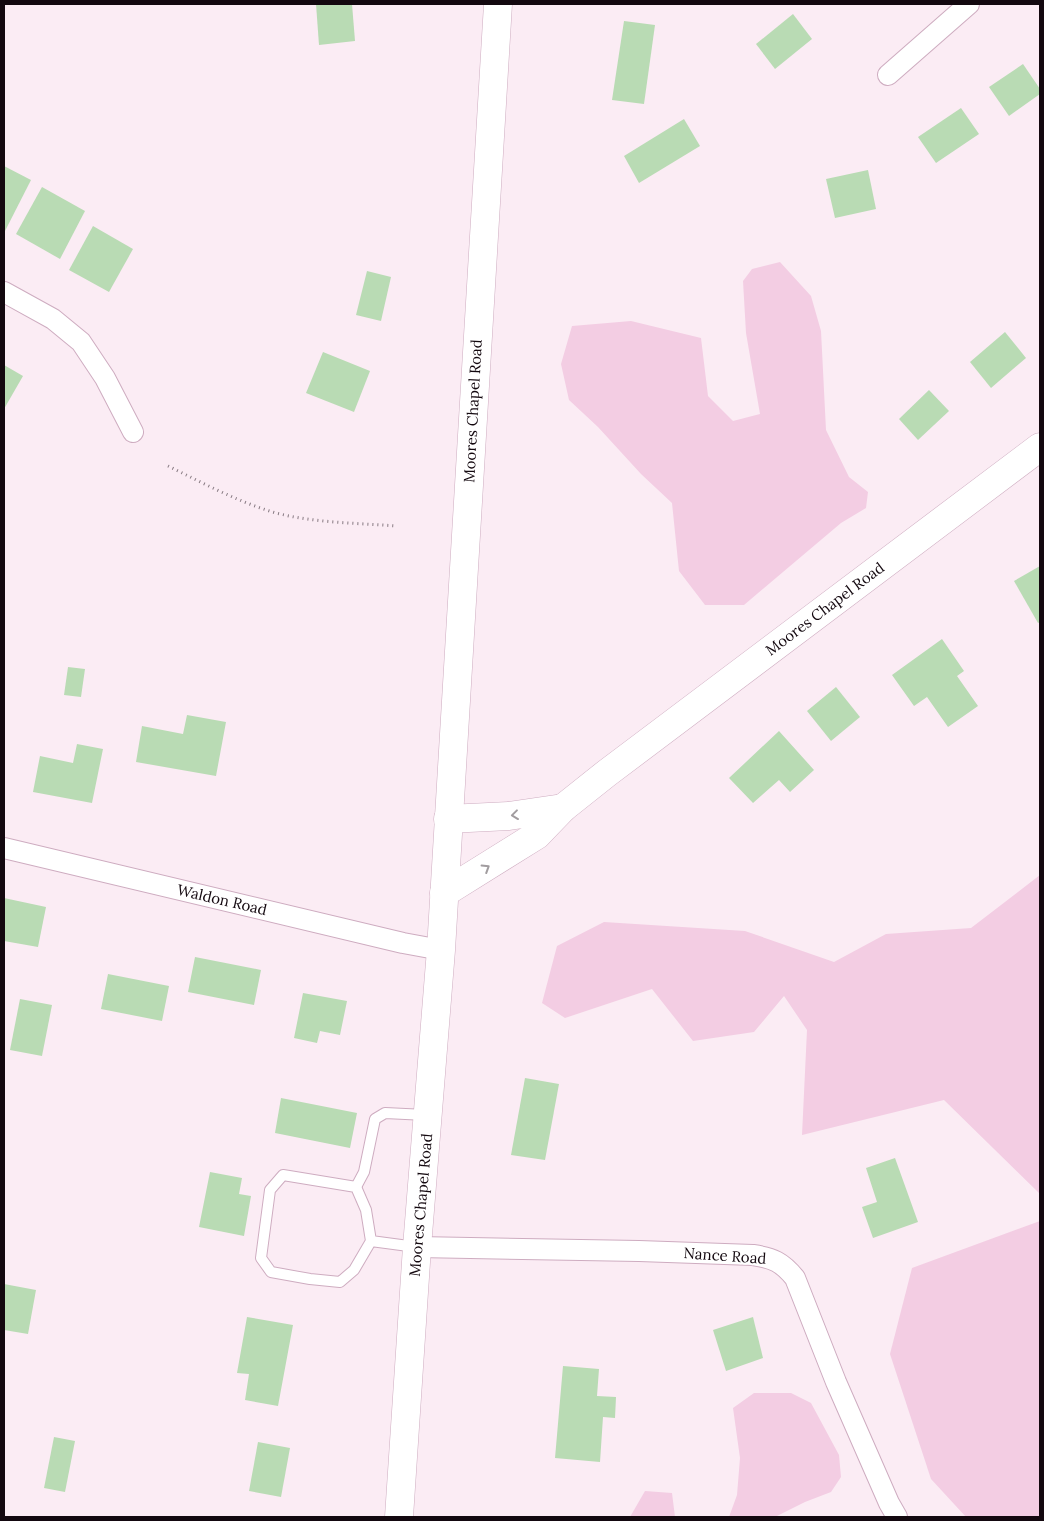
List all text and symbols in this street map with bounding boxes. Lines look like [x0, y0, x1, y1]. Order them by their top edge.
street label: Moores Chapel Road [459, 339, 486, 483]
street label: Moores Chapel Road [762, 558, 888, 659]
one-way arrow [510, 809, 518, 820]
one-way arrow [480, 864, 489, 874]
street label: Waldon Road [175, 880, 269, 919]
street label: Moores Chapel Road [405, 1133, 436, 1277]
street label: Nance Road [683, 1243, 767, 1268]

